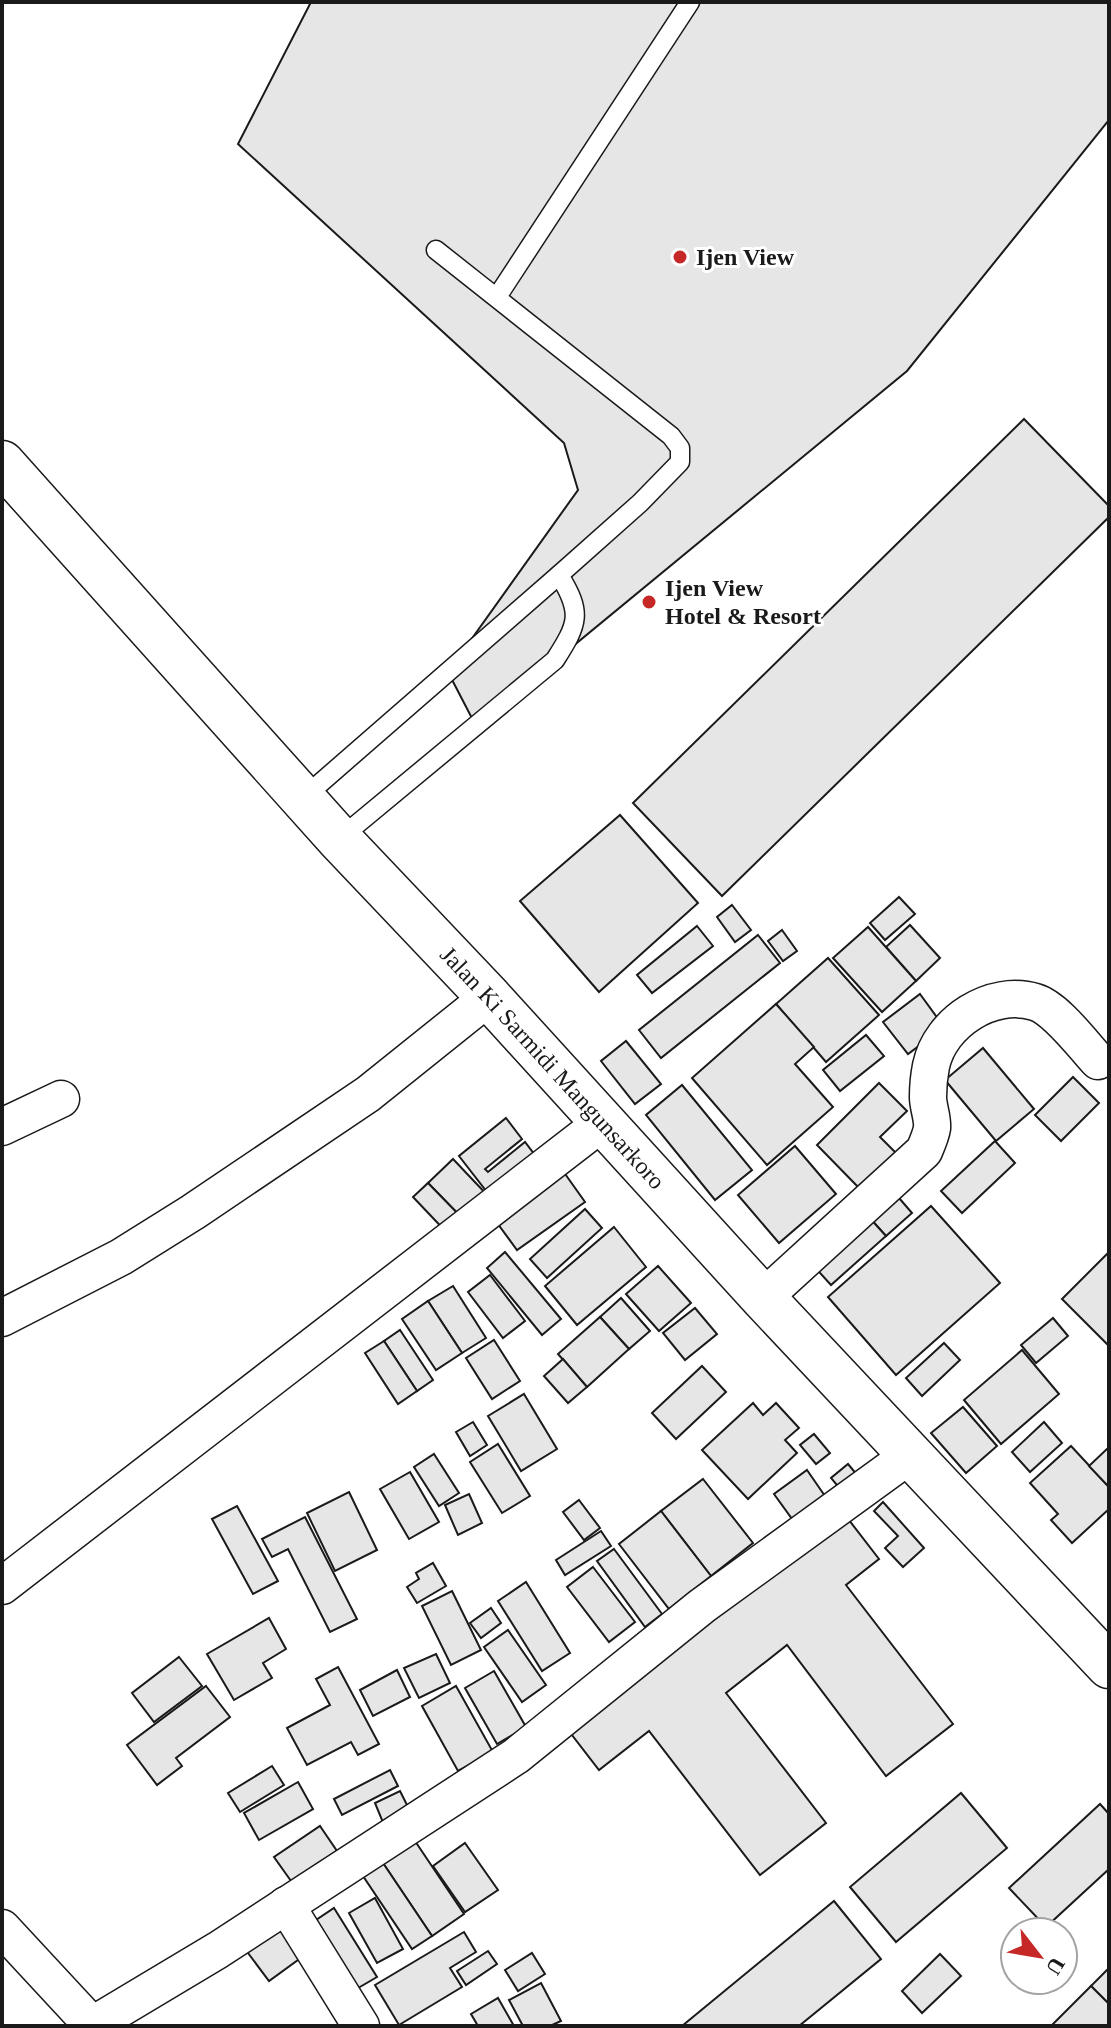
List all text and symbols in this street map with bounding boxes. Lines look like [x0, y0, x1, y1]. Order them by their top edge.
place label: Ijen View [696, 244, 795, 270]
marker: Ijen View [671, 248, 689, 266]
place label: Ijen View Hotel & Resort [665, 575, 821, 629]
marker: Ijen View Hotel & Resort [640, 593, 658, 611]
street label: Jalan Ki Sarmidi Mangunsarkoro [435, 941, 670, 1194]
north arrow [999, 1916, 1079, 1996]
text: U [1041, 1953, 1071, 1979]

